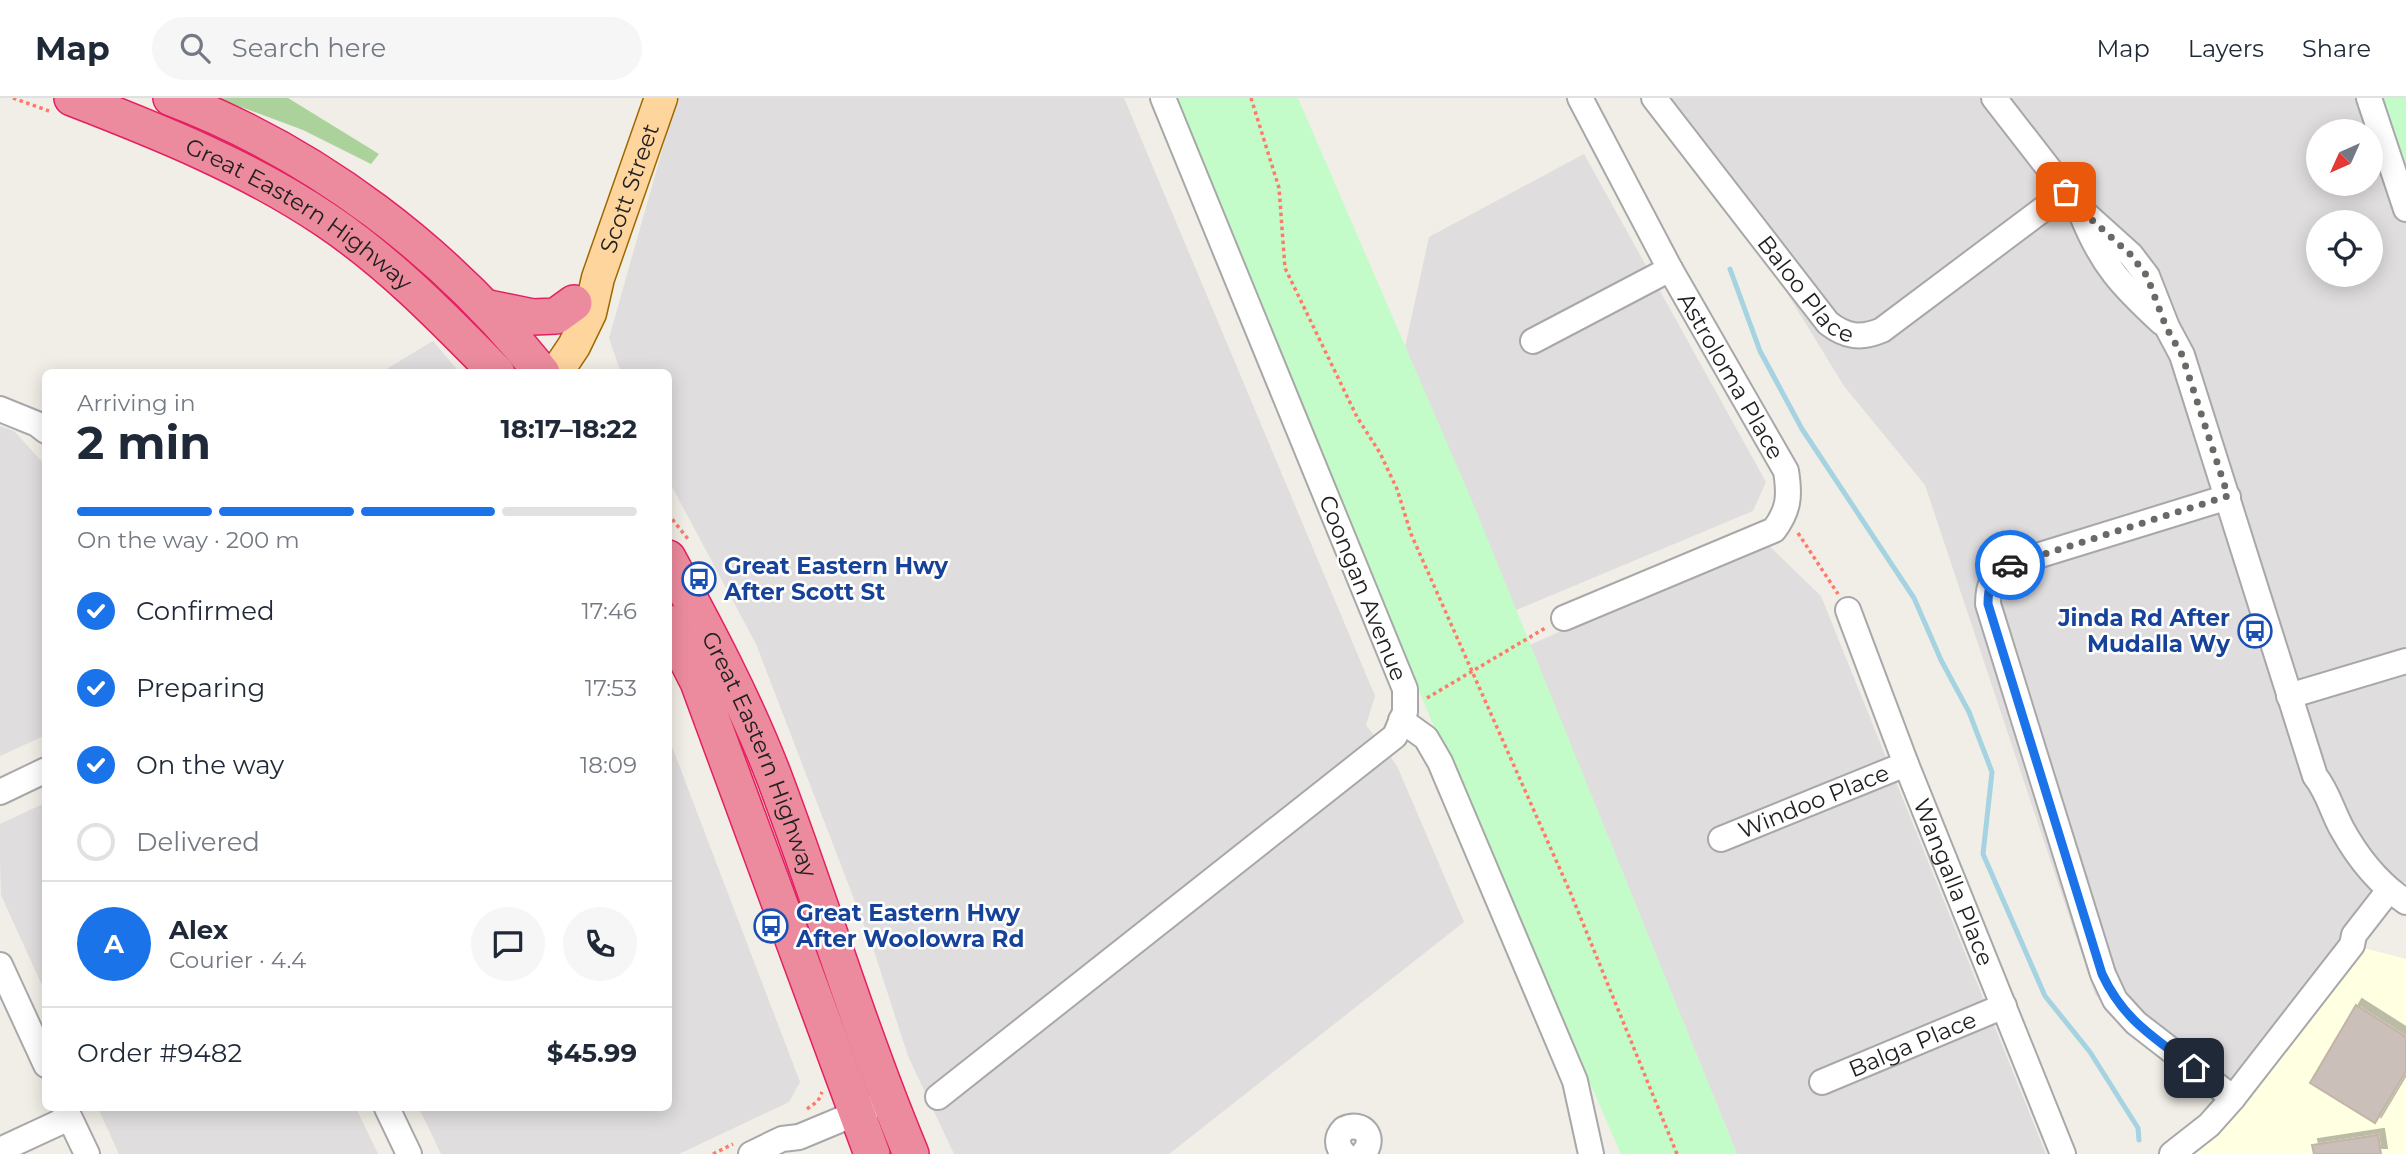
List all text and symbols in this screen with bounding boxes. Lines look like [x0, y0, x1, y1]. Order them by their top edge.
search box [152, 17, 642, 80]
text: Map [35, 28, 110, 68]
icon: search [176, 29, 214, 67]
text: Search here [232, 32, 386, 64]
text: Map [2096, 34, 2150, 63]
text: Layers [2188, 34, 2264, 63]
text: Share [2302, 34, 2371, 63]
north arrow [2306, 119, 2384, 196]
map controls [2306, 119, 2383, 287]
street label: Scott Street [594, 120, 665, 257]
street label: Great Eastern Highway [181, 132, 418, 297]
pin [2036, 162, 2096, 222]
icon: bag [2047, 173, 2085, 211]
button: locate [2306, 210, 2383, 287]
street label: Baloo Place [1752, 230, 1857, 349]
street label: Astroloma Place [1672, 288, 1790, 464]
text: Arriving in [77, 389, 196, 417]
text: 18:17–18:22 [501, 413, 637, 445]
text: 2 min [77, 414, 211, 471]
street label: Coongan Avenue [1313, 491, 1413, 685]
text: On the way · 200 m [77, 526, 300, 554]
courier [1975, 530, 2045, 600]
icon: car [1991, 546, 2029, 584]
place label: Great Eastern Hwy After Scott St [723, 552, 948, 606]
bus stop icon: Great Eastern Hwy After Scott St [680, 560, 718, 598]
icon: check [77, 592, 115, 630]
text: Confirmed [136, 595, 275, 627]
text: 17:46 [582, 597, 637, 625]
place label: Jinda Rd After Mudalla Wy [2057, 604, 2230, 658]
bus stop icon: Jinda Rd After Mudalla Wy [2236, 612, 2274, 650]
street label: Great Eastern Highway [696, 627, 823, 881]
icon: check [77, 669, 115, 707]
text: Preparing [136, 672, 265, 704]
text: 17:53 [585, 674, 637, 702]
icon: check [77, 746, 115, 784]
text: On the way [136, 749, 284, 781]
text: 18:09 [580, 751, 637, 779]
street label: Windoo Place [1734, 758, 1893, 845]
street label: Wangalla Place [1907, 795, 2000, 970]
text: Delivered [136, 826, 260, 858]
place label: Great Eastern Hwy After Woolowra Rd [795, 899, 1024, 953]
button: chat [471, 907, 545, 981]
button: phone [563, 907, 637, 981]
bus stop icon: Great Eastern Hwy After Woolowra Rd [752, 907, 790, 945]
text: Alex [169, 914, 228, 946]
text: A [104, 928, 124, 960]
text: Courier · 4.4 [169, 946, 306, 974]
street label: Balga Place [1845, 1005, 1980, 1083]
text: Order #9482 [77, 1037, 242, 1069]
text: $45.99 [547, 1037, 637, 1069]
pin [2164, 1038, 2224, 1098]
icon: home [2175, 1049, 2213, 1087]

